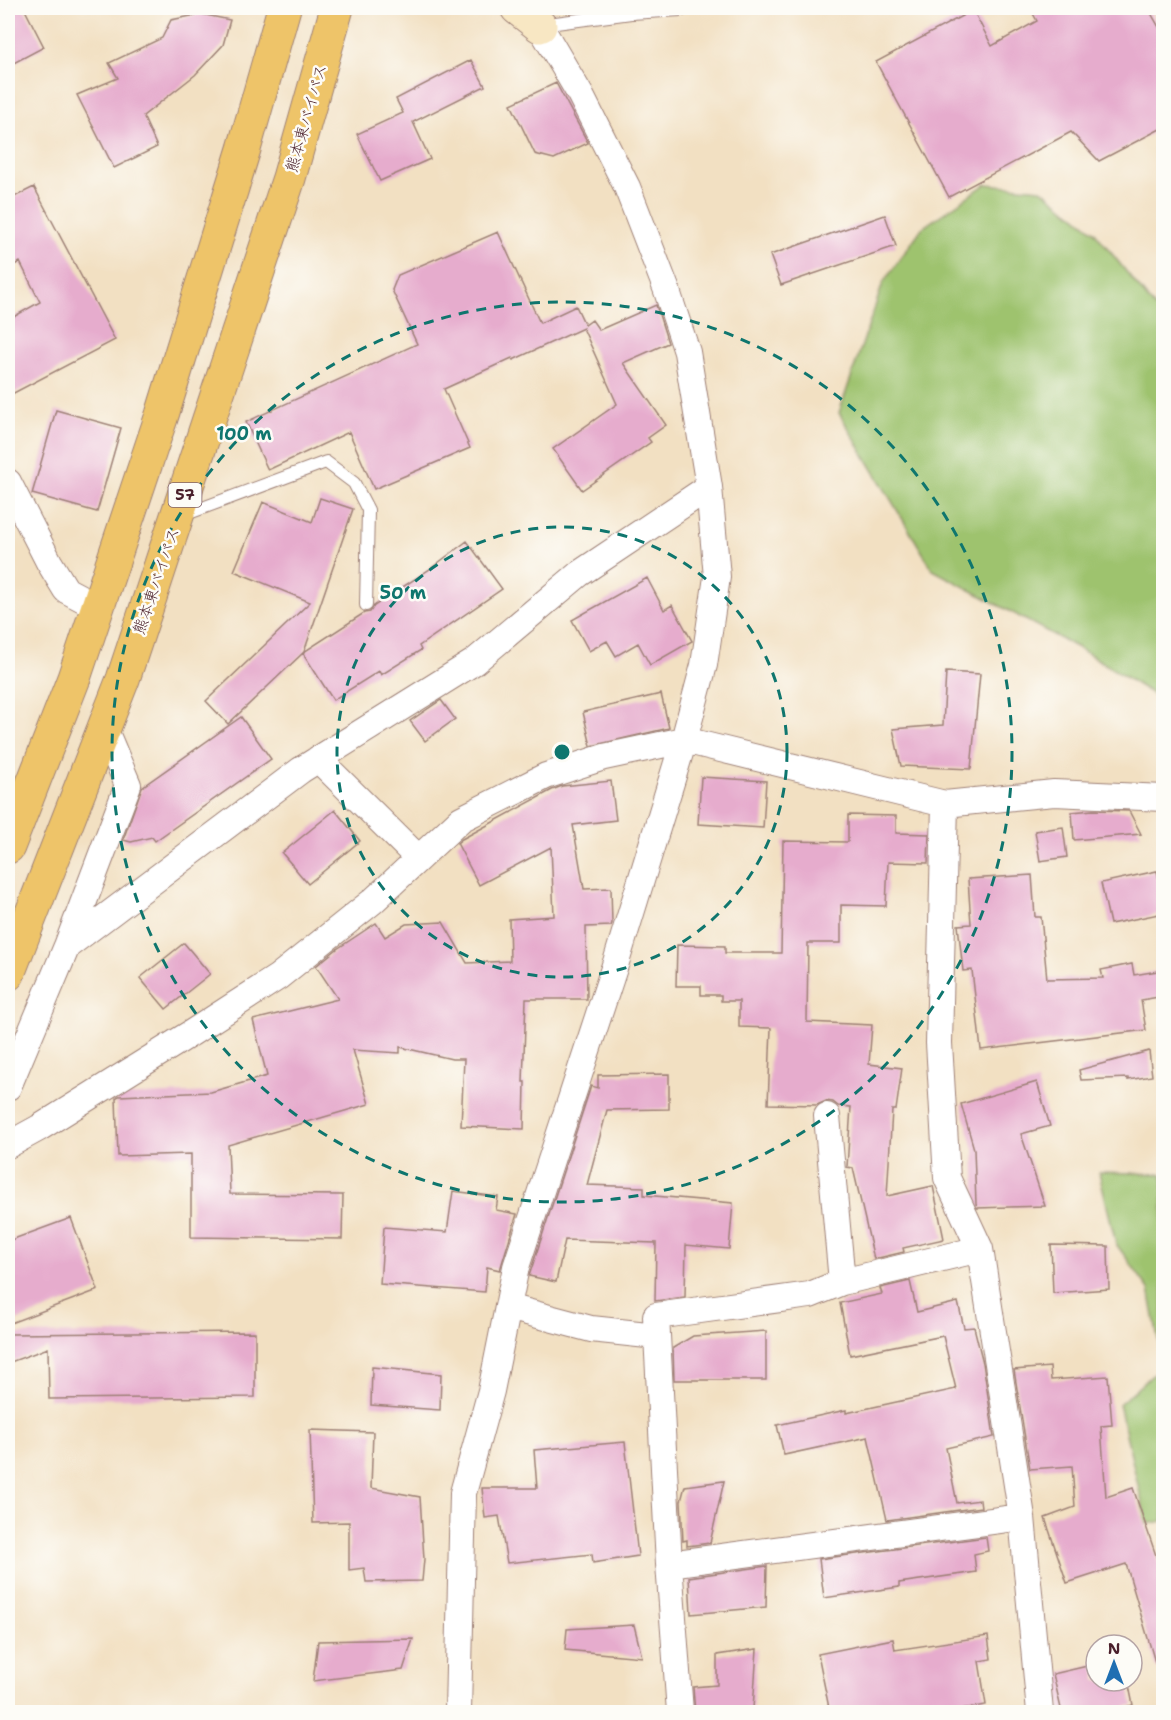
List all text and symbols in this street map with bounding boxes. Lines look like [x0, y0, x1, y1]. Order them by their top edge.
street label: 熊本東バイパス [281, 61, 331, 175]
text: 100 m [216, 422, 272, 446]
road number: 57 [168, 483, 201, 507]
street label: 熊本東バイパス [128, 525, 184, 637]
text: 50 m [380, 581, 427, 605]
centre of rings [552, 742, 572, 762]
north arrow [1084, 1633, 1144, 1693]
text: N [1108, 1638, 1120, 1659]

